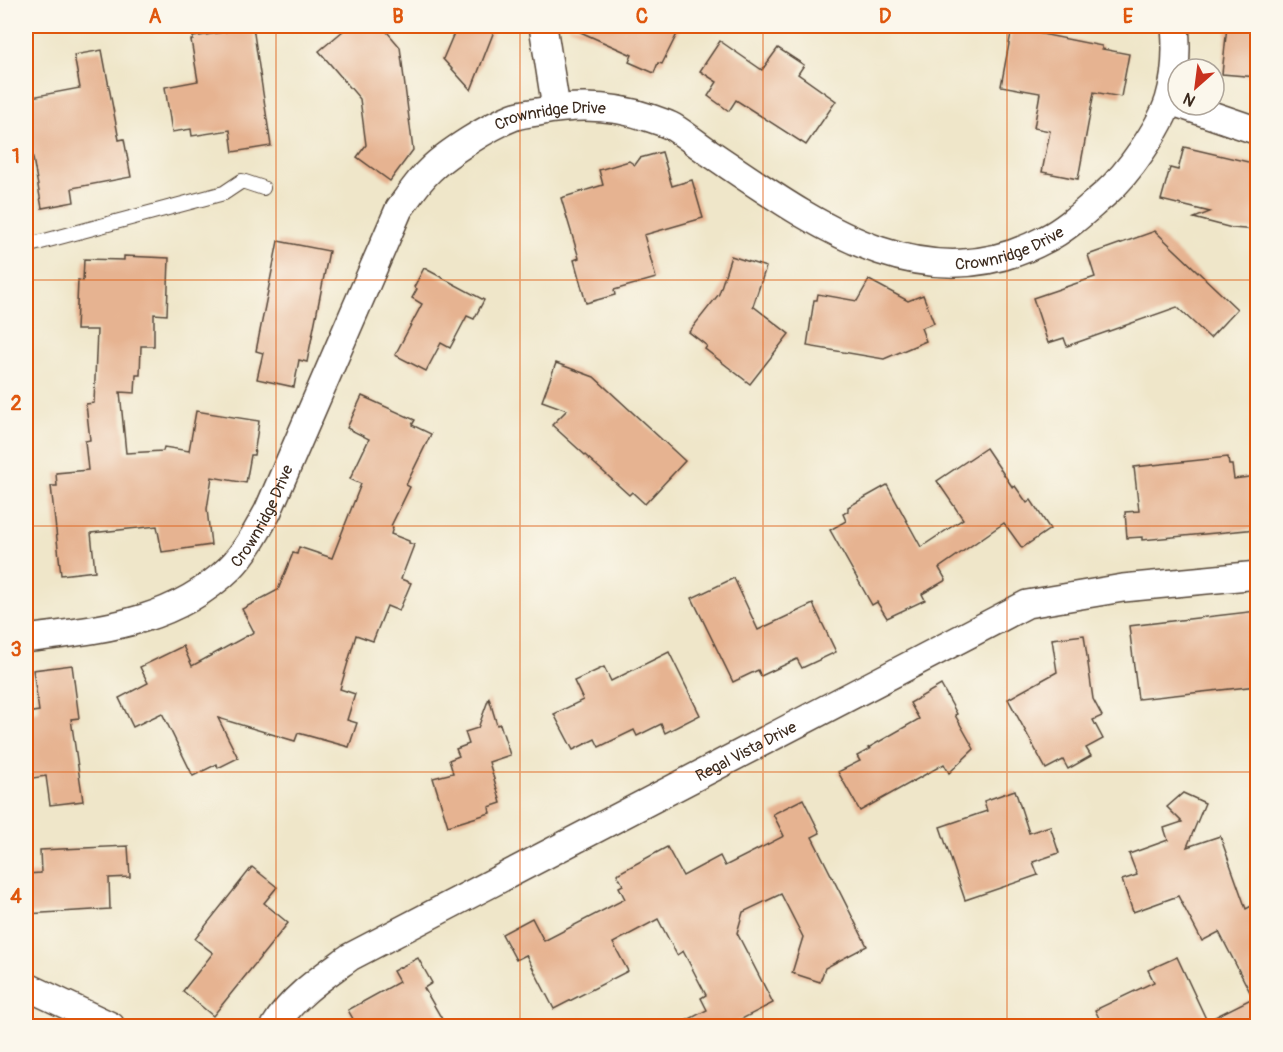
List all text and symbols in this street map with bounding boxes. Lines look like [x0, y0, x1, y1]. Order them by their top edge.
text: A [149, 4, 162, 29]
text: B [392, 4, 404, 29]
text: C [636, 4, 648, 29]
text: D [879, 4, 892, 29]
text: E [1123, 4, 1134, 29]
north arrow [1166, 57, 1226, 117]
text: N [1180, 88, 1199, 111]
street label: Crownridge Drive [491, 98, 607, 135]
text: 1 [12, 144, 20, 169]
street label: Crownridge Drive [955, 222, 1068, 274]
text: 2 [10, 391, 22, 416]
street label: Crownridge Drive [227, 462, 298, 572]
text: 3 [10, 637, 22, 662]
street label: Regal Vista Drive [692, 717, 800, 786]
text: 4 [10, 884, 22, 909]

